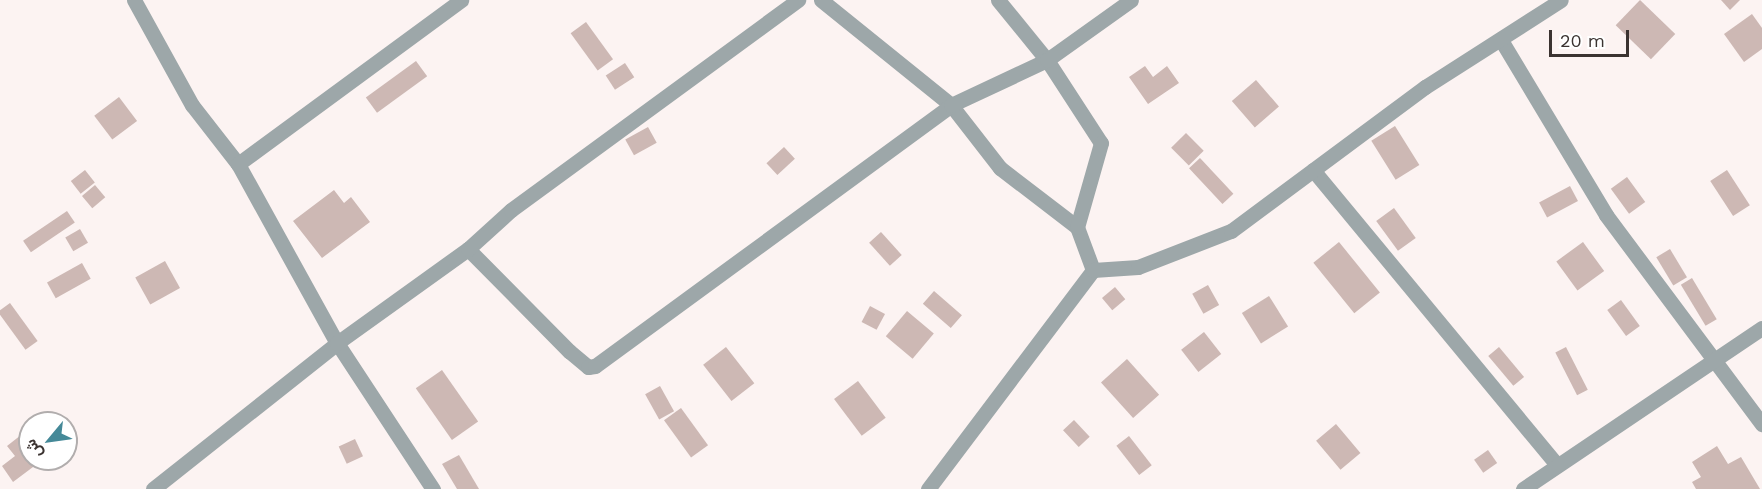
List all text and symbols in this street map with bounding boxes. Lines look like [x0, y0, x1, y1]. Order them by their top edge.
scale bar [1552, 18, 1632, 56]
text: 20 m [1560, 30, 1605, 51]
north arrow [18, 411, 78, 471]
text: ش [21, 436, 47, 462]

